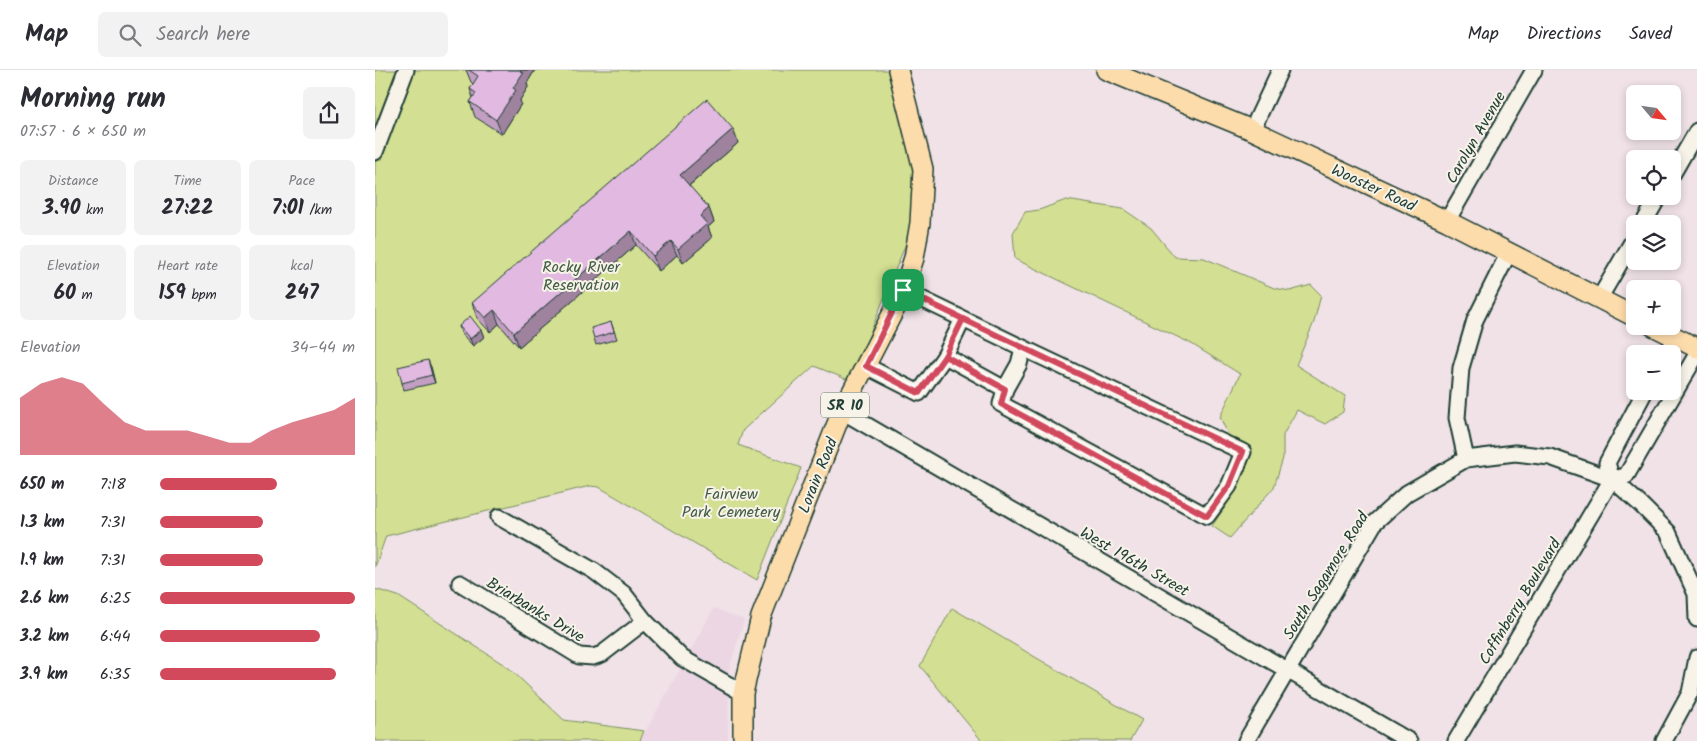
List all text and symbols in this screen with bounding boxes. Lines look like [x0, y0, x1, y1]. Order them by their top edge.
search box [98, 12, 448, 57]
text: Map [25, 15, 68, 54]
text: Search here [156, 20, 250, 50]
text: Map [1467, 20, 1499, 49]
text: Directions [1527, 20, 1601, 49]
text: Saved [1629, 20, 1672, 49]
icon: search [116, 21, 144, 49]
text: Morning run [20, 77, 166, 122]
north arrow [1626, 85, 1681, 140]
map controls [1626, 85, 1681, 400]
button: share [303, 87, 355, 139]
street label: Carolyn Avenue [1440, 87, 1513, 189]
text: 07:57 · 6 × 650 m [20, 119, 146, 144]
button: locate [1626, 150, 1681, 205]
street label: Wooster Road [1327, 158, 1421, 219]
text: Distance [48, 170, 98, 192]
text: Time [173, 170, 202, 192]
text: Pace [288, 170, 315, 192]
text: 3.90 [43, 192, 80, 225]
text: 27:22 [162, 192, 213, 225]
text: 7:01 [272, 192, 304, 225]
text: km [80, 199, 104, 221]
text: /km [304, 199, 332, 221]
button: layers [1626, 215, 1681, 270]
text: Elevation [47, 255, 100, 277]
text: Heart rate [157, 255, 218, 277]
text: kcal [290, 255, 313, 277]
park label: Rocky River Reservation [542, 255, 621, 298]
pin [882, 269, 924, 311]
icon: arrive [889, 276, 917, 304]
text: 60 [54, 277, 76, 310]
text: 159 [158, 277, 186, 310]
text: 247 [285, 277, 319, 310]
button: + [1626, 280, 1681, 335]
text: m [76, 284, 93, 306]
text: bpm [186, 284, 217, 306]
text: Elevation [20, 335, 81, 360]
text: 34–44 m [291, 335, 355, 360]
button: − [1626, 345, 1681, 400]
road number: SR 10 [821, 392, 869, 418]
street label: Lorain Road [792, 433, 845, 517]
text: 650 m [20, 472, 64, 497]
text: 7:18 [100, 472, 126, 497]
park label: Fairview Park Cemetery [682, 482, 781, 525]
street label: South Sagamore Road [1277, 506, 1376, 645]
text: 1.3 km [20, 510, 65, 535]
text: 7:31 [100, 510, 125, 535]
street label: West 196th Street [1075, 521, 1194, 604]
street label: Coffinberry Boulevard [1473, 533, 1569, 670]
text: 1.9 km [20, 548, 64, 573]
text: 7:31 [100, 548, 125, 573]
street label: Briarbanks Drive [481, 571, 589, 649]
text: 2.6 km [20, 586, 69, 611]
text: 6:25 [100, 586, 131, 611]
text: 3.2 km [20, 624, 69, 649]
text: 6:44 [100, 624, 130, 649]
text: 3.9 km [20, 662, 68, 687]
text: 6:35 [100, 662, 131, 687]

